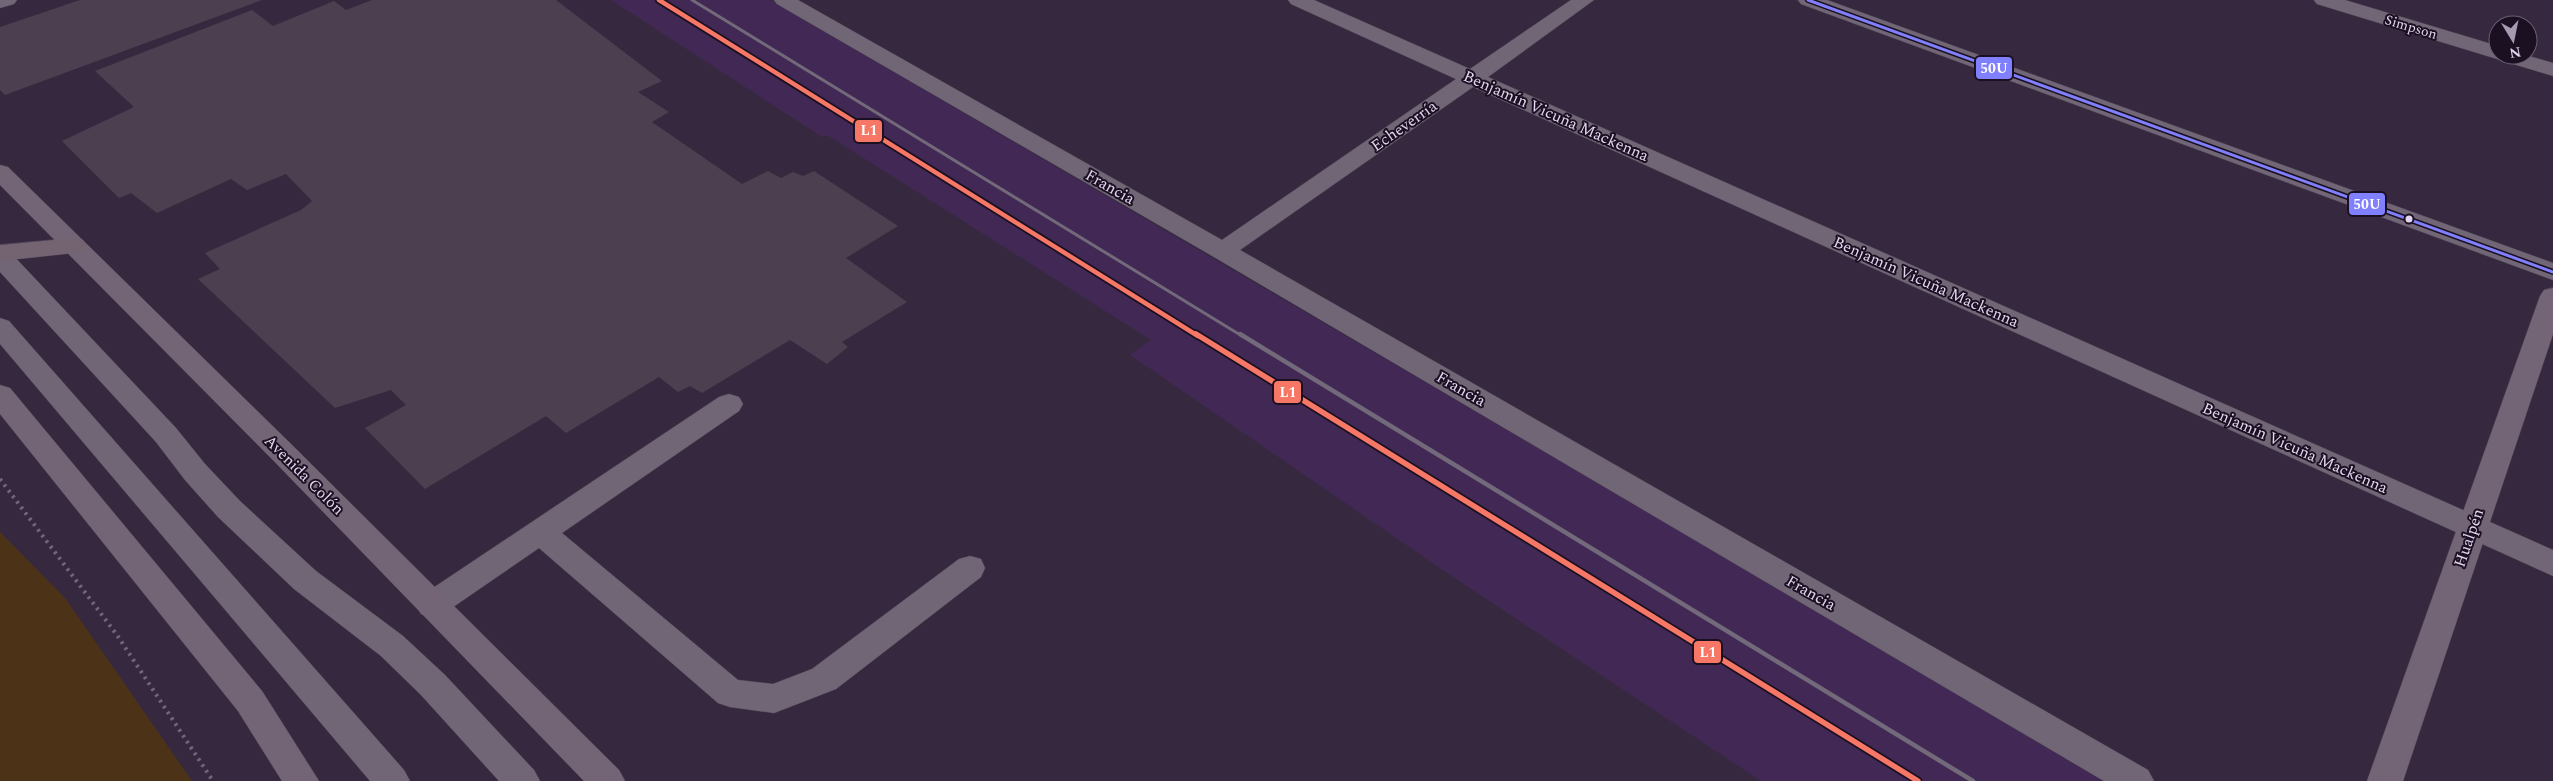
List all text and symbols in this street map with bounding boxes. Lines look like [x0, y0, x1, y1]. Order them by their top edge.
street label: Simpson [2382, 9, 2440, 45]
north arrow [2488, 15, 2538, 65]
text: N [2508, 41, 2523, 64]
line badge: 50U [1975, 56, 2013, 80]
text: 50U [1980, 58, 2008, 79]
street label: Benjamín Vicuña Mackenna [1459, 64, 1653, 168]
street label: Echeverría [1366, 94, 1442, 158]
line badge: L1 [854, 119, 883, 143]
text: L1 [861, 120, 877, 141]
street label: Francia [1081, 163, 1139, 211]
line badge: 50U [2348, 192, 2386, 216]
text: 50U [2353, 194, 2381, 215]
unlabelled marker [2404, 214, 2414, 224]
street label: Benjamín Vicuña Mackenna [1829, 230, 2023, 334]
street label: Francia [1432, 365, 1490, 413]
line badge: L1 [1273, 380, 1302, 404]
text: L1 [1280, 382, 1296, 403]
street label: Benjamín Vicuña Mackenna [2198, 396, 2392, 500]
street label: Avenida Colón [258, 429, 350, 521]
street label: Hualpén [2448, 505, 2490, 571]
street label: Francia [1782, 569, 1840, 617]
line badge: L1 [1693, 640, 1722, 664]
text: L1 [1700, 642, 1716, 663]

